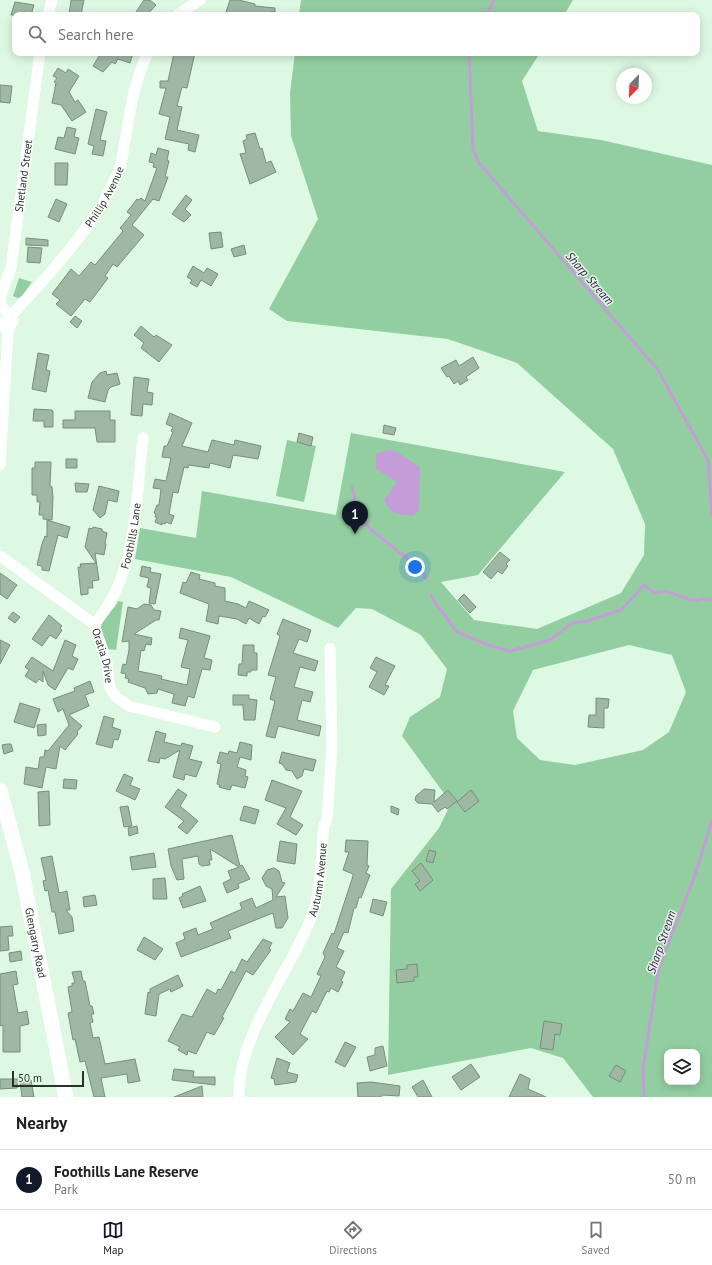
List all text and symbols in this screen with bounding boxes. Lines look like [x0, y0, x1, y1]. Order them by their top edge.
search box [12, 12, 700, 56]
icon: search [26, 23, 48, 45]
text: Search here [58, 25, 134, 44]
north arrow [616, 68, 652, 104]
street label: Shetland Street [12, 138, 35, 213]
street label: Phillip Avenue [82, 164, 127, 230]
water label: Sharp Stream [563, 248, 617, 308]
pin: 1 [342, 501, 368, 534]
street label: Foothills Lane [118, 502, 144, 571]
your location [405, 557, 425, 577]
street label: Oratia Drive [89, 626, 116, 684]
street label: Autumn Avenue [305, 842, 330, 918]
street label: Glengarry Road [22, 906, 50, 979]
water label: Sharp Stream [643, 908, 679, 976]
map controls [664, 1049, 700, 1085]
button: layers [664, 1049, 700, 1085]
scale bar [12, 1069, 84, 1088]
text: 50 m [18, 1071, 42, 1085]
text: Nearby [16, 1112, 67, 1134]
text: Foothills Lane Reserve [54, 1162, 199, 1181]
text: 1 [25, 1171, 33, 1188]
text: 50 m [668, 1171, 696, 1188]
text: Park [54, 1181, 78, 1198]
tab: Map [102, 1219, 124, 1257]
tab: Directions [329, 1219, 377, 1257]
tab: Saved [582, 1219, 610, 1257]

